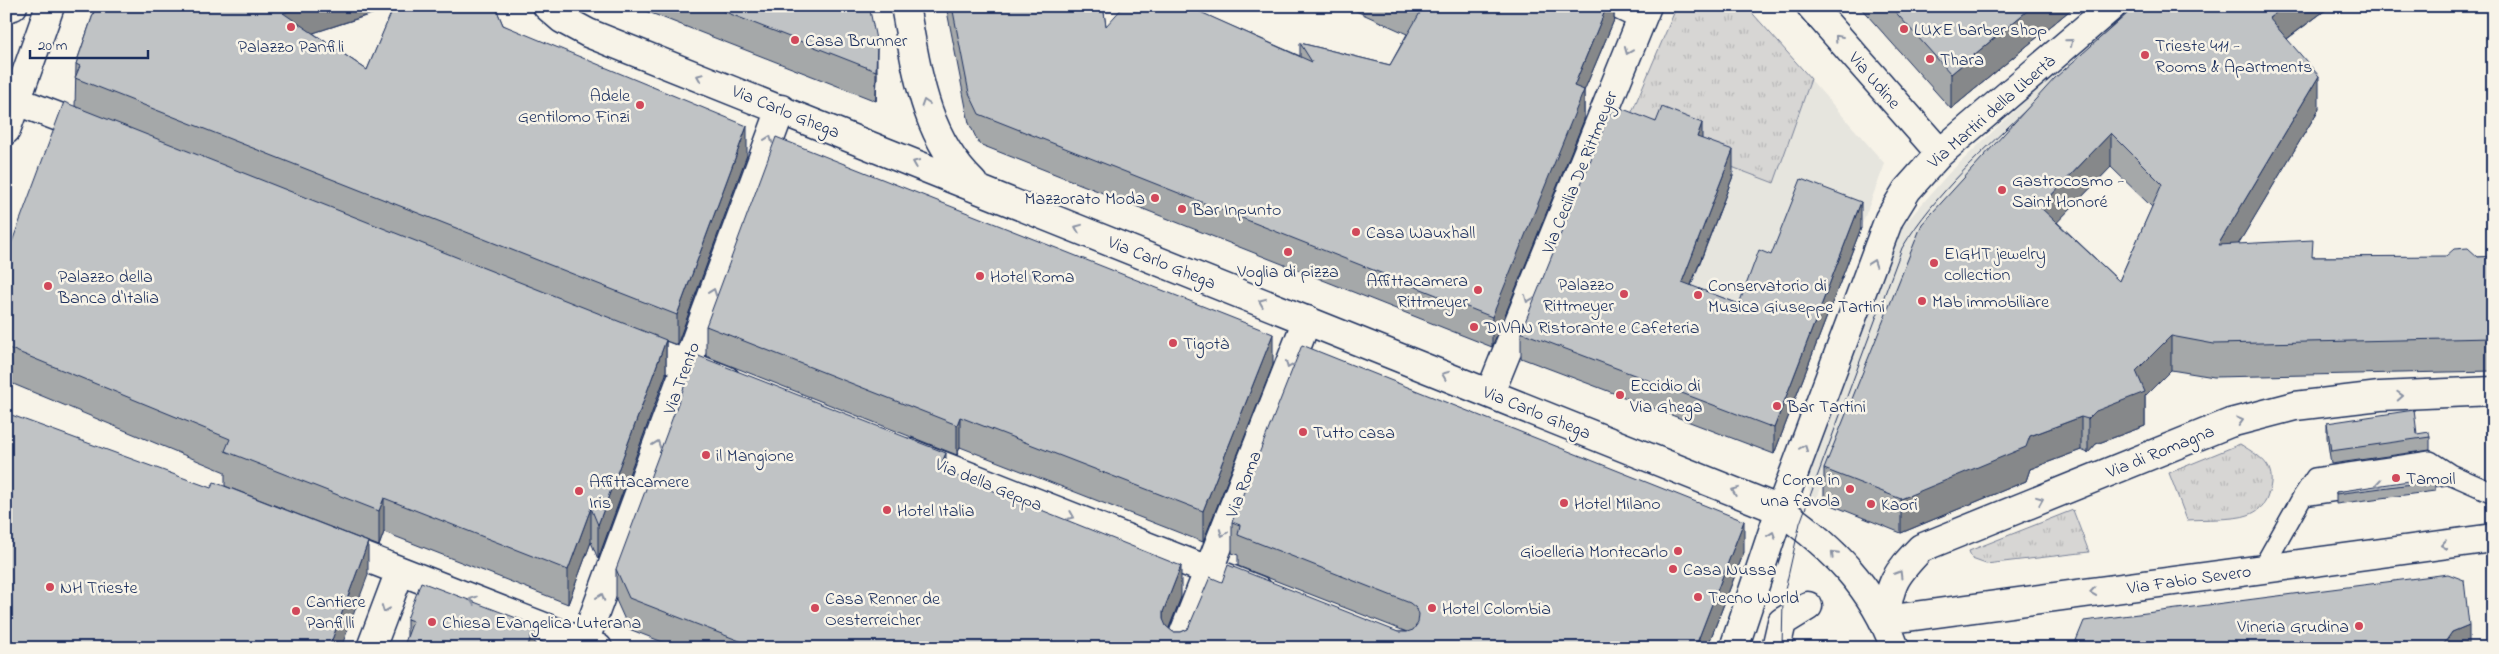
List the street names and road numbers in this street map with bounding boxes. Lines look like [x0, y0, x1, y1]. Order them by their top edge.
street label: Via Udine [1841, 46, 1906, 116]
street label: Via Martiri della Libertà [1922, 49, 2062, 176]
street label: Via Carlo Ghega [726, 79, 843, 147]
street label: Via Cecilia De Rittmeyer [1536, 87, 1626, 259]
street label: Via Carlo Ghega [1102, 230, 1219, 298]
street label: Via Trento [657, 339, 708, 419]
street label: Via Carlo Ghega [1477, 380, 1594, 448]
street label: Via di Romagna [2102, 419, 2219, 488]
street label: Via Roma [1220, 447, 1270, 523]
street label: Via della Geppa [930, 452, 1046, 519]
street label: Via Fabio Severo [2125, 559, 2253, 603]

